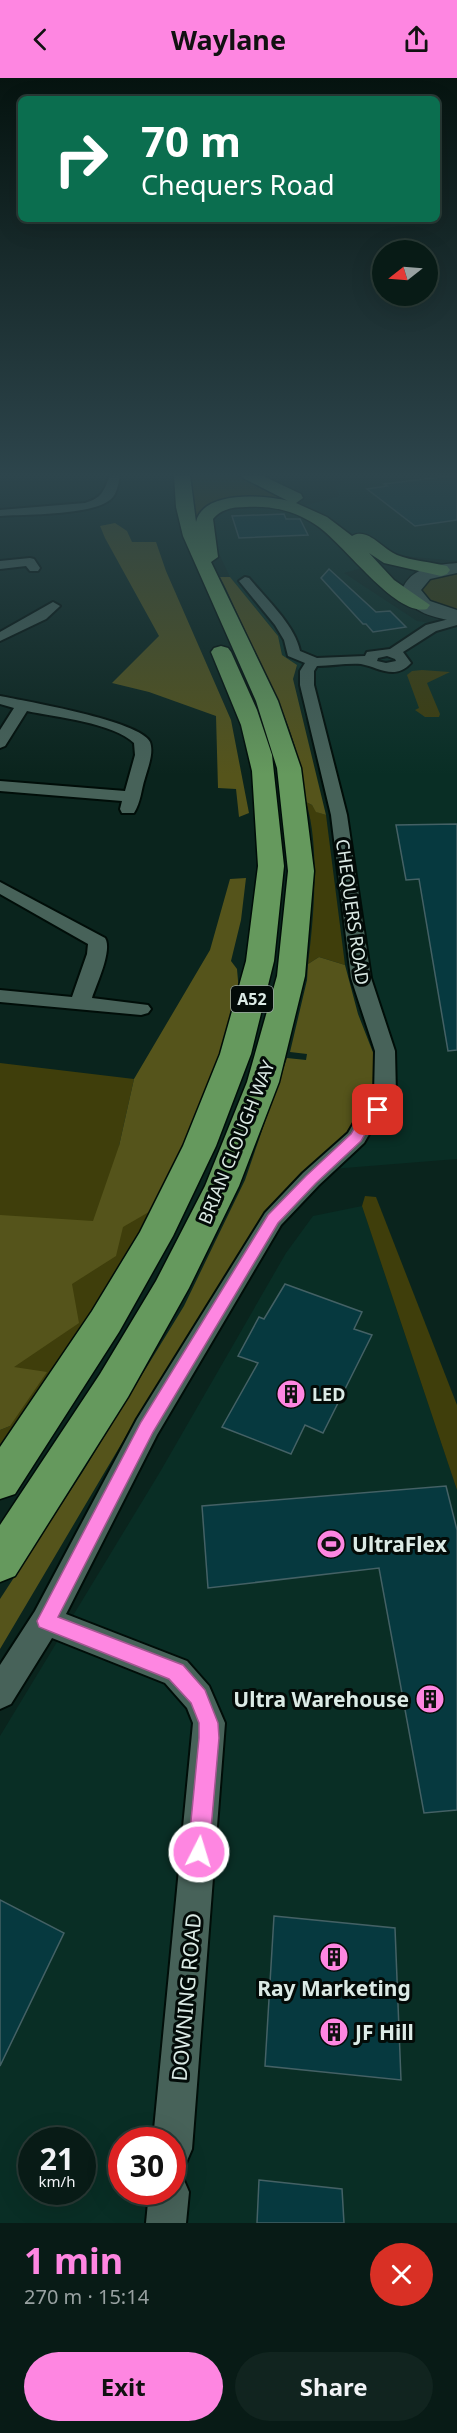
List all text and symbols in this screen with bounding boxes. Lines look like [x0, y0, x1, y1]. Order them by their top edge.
text: Waylane [171, 21, 286, 58]
icon: back [24, 23, 57, 56]
icon: share [400, 23, 433, 56]
text: 70 m [141, 112, 241, 169]
icon: right [42, 120, 120, 198]
text: Chequers Road [141, 166, 334, 203]
north arrow [372, 240, 438, 306]
map controls [372, 240, 438, 306]
street label: CHEQUERS ROAD [331, 837, 375, 987]
road number: A52 [231, 986, 273, 1012]
street label: BRIAN CLOUGH WAY [192, 1056, 280, 1227]
pin [352, 1084, 403, 1135]
icon: arrive [361, 1093, 394, 1126]
building icon: LED [275, 1378, 307, 1410]
place label: LED [312, 1382, 345, 1406]
sports icon: UltraFlex [315, 1528, 347, 1560]
place label: UltraFlex [352, 1530, 448, 1558]
building icon: Ultra Warehouse [414, 1683, 446, 1715]
place label: Ultra Warehouse [233, 1685, 409, 1713]
position arrow [167, 1820, 231, 1884]
street label: DOWNING ROAD [165, 1912, 207, 2082]
building icon: Ray Marketing [318, 1941, 350, 1973]
place label: Ray Marketing [257, 1974, 411, 2002]
building icon: JF Hill [318, 2016, 350, 2048]
place label: JF Hill [353, 2018, 414, 2046]
speed limit sign: 30 [108, 2127, 186, 2205]
text: 21 [40, 2138, 74, 2179]
text: km/h [39, 2171, 75, 2191]
text: 1 min [24, 2236, 123, 2285]
button: close [370, 2243, 433, 2306]
text: 270 m · 15:14 [24, 2283, 149, 2310]
button: Exit [24, 2352, 223, 2421]
button: Share [235, 2352, 433, 2421]

